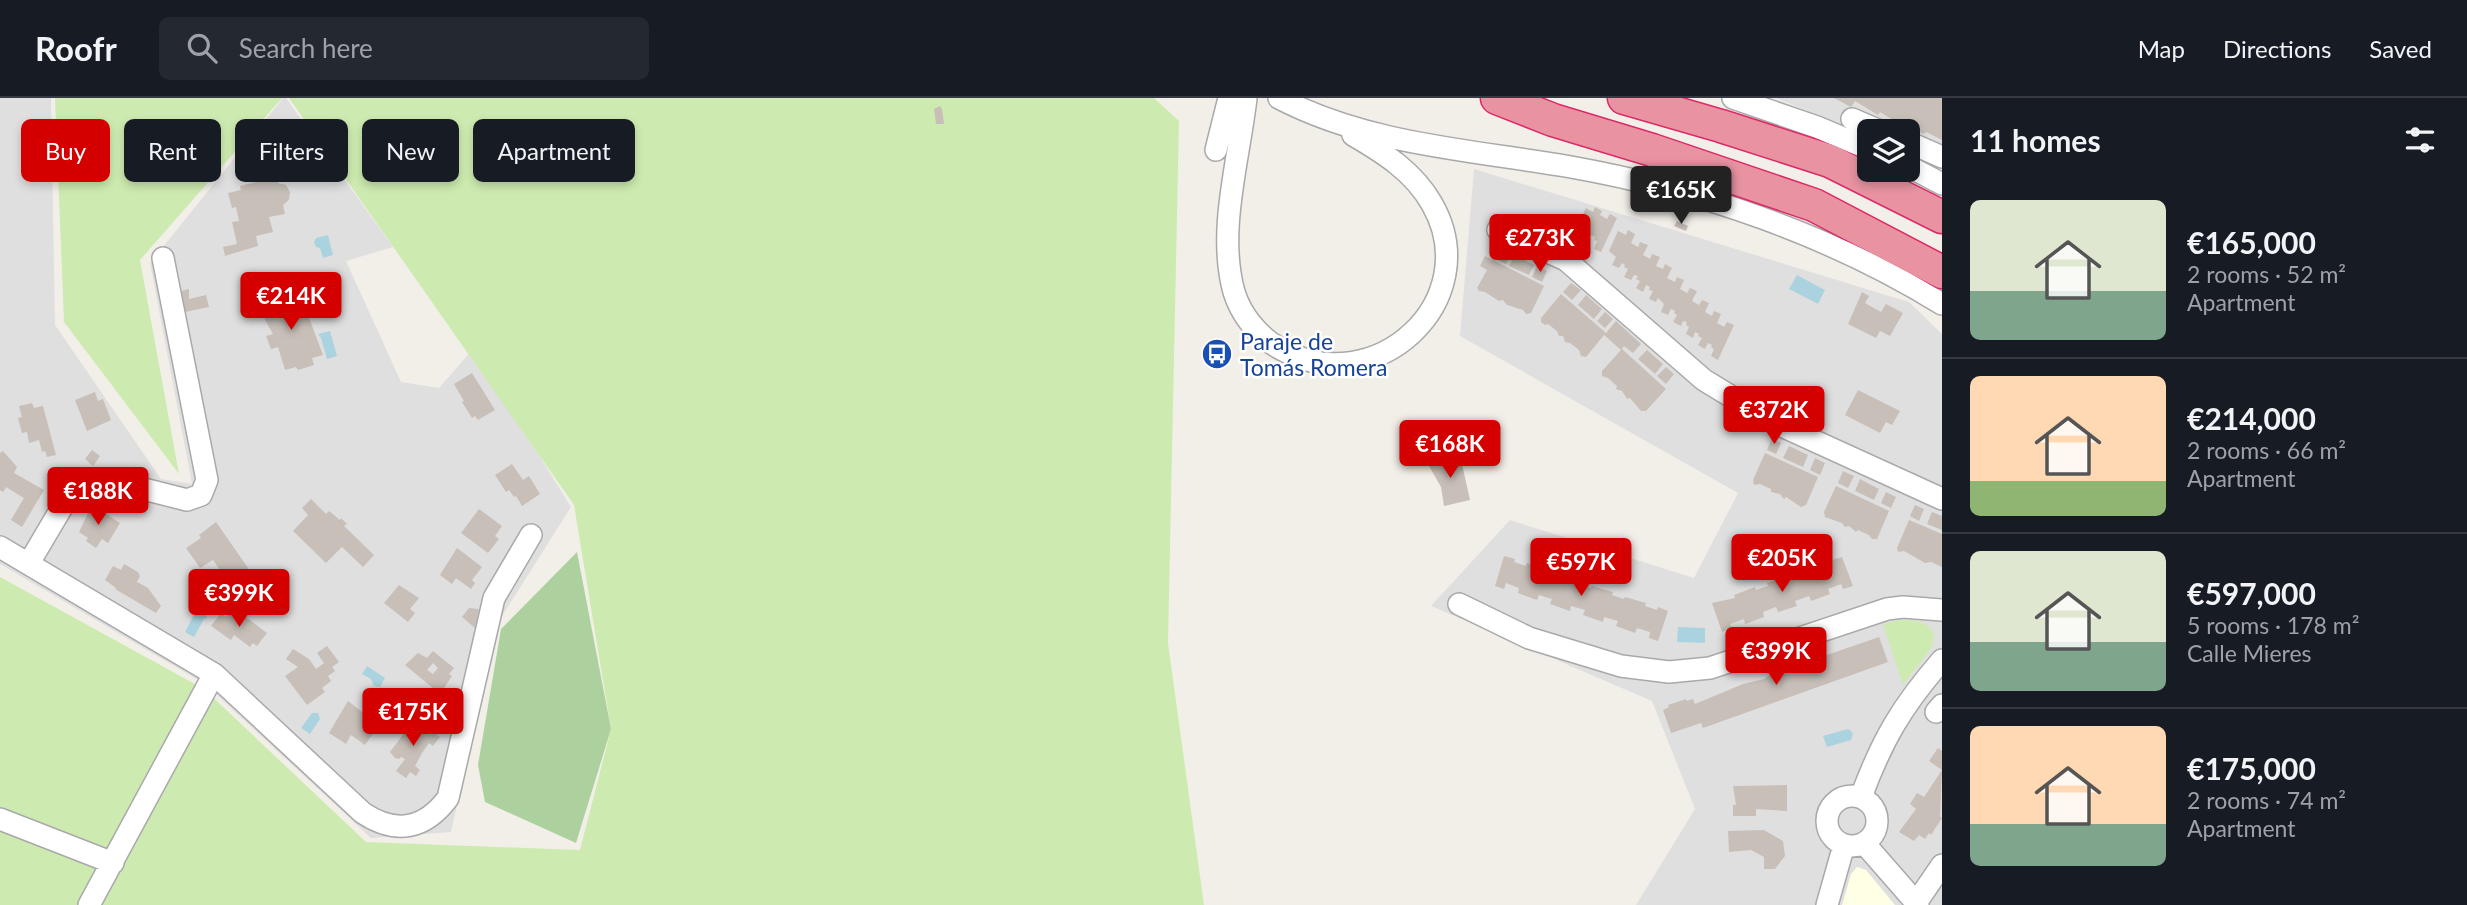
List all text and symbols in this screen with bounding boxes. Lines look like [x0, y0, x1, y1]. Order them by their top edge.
search box [159, 17, 649, 80]
text: Roofr [35, 28, 117, 68]
icon: search [183, 29, 221, 67]
text: Search here [239, 32, 373, 64]
text: Map [2138, 34, 2185, 63]
text: Directions [2223, 34, 2331, 63]
text: Saved [2369, 34, 2432, 63]
chip: Buy [21, 119, 110, 182]
chip: Rent [124, 119, 221, 182]
chip: Filters [235, 119, 348, 182]
chip: New [362, 119, 459, 182]
chip: Apartment [473, 119, 635, 182]
map controls [1857, 119, 1920, 182]
button: layers [1857, 119, 1920, 182]
icon: filters [2401, 121, 2439, 159]
text: 11 homes [1970, 122, 2101, 158]
pin: €165K [1632, 166, 1730, 226]
text: €165K [1646, 175, 1716, 203]
pin: €273K [1491, 214, 1589, 274]
text: €273K [1505, 223, 1575, 251]
text: €165,000 [2187, 224, 2316, 260]
icon: home [2026, 228, 2110, 312]
text: 2 rooms · 52 m² [2187, 260, 2346, 288]
pin: €214K [242, 272, 340, 332]
text: €214K [256, 281, 326, 309]
text: Apartment [2187, 288, 2295, 316]
place label: Paraje de Tomás Romera [1240, 327, 1387, 381]
bus stop icon: Paraje de Tomás Romera [1200, 337, 1234, 371]
pin: €372K [1725, 386, 1823, 446]
text: €372K [1739, 395, 1809, 423]
text: €214,000 [2187, 400, 2316, 436]
icon: home [2026, 404, 2110, 488]
pin: €168K [1401, 420, 1499, 480]
text: €168K [1415, 429, 1485, 457]
text: 2 rooms · 66 m² [2187, 436, 2346, 464]
text: Apartment [2187, 464, 2295, 492]
pin: €188K [49, 468, 147, 527]
text: €188K [63, 476, 133, 504]
pin: €205K [1733, 534, 1831, 594]
pin: €597K [1532, 538, 1630, 598]
text: €205K [1747, 543, 1817, 571]
text: €597K [1546, 547, 1616, 575]
pin: €399K [190, 570, 288, 629]
text: €597,000 [2187, 575, 2316, 611]
text: €399K [204, 578, 274, 606]
icon: home [2026, 579, 2110, 663]
text: 5 rooms · 178 m² [2187, 611, 2359, 639]
pin: €399K [1727, 628, 1825, 687]
text: €399K [1741, 636, 1811, 664]
text: Calle Mieres [2187, 639, 2312, 667]
pin: €175K [364, 688, 462, 748]
text: €175K [378, 697, 448, 725]
text: €175,000 [2187, 750, 2316, 786]
icon: home [2026, 754, 2110, 838]
text: 2 rooms · 74 m² [2187, 786, 2346, 814]
text: Apartment [2187, 814, 2295, 842]

